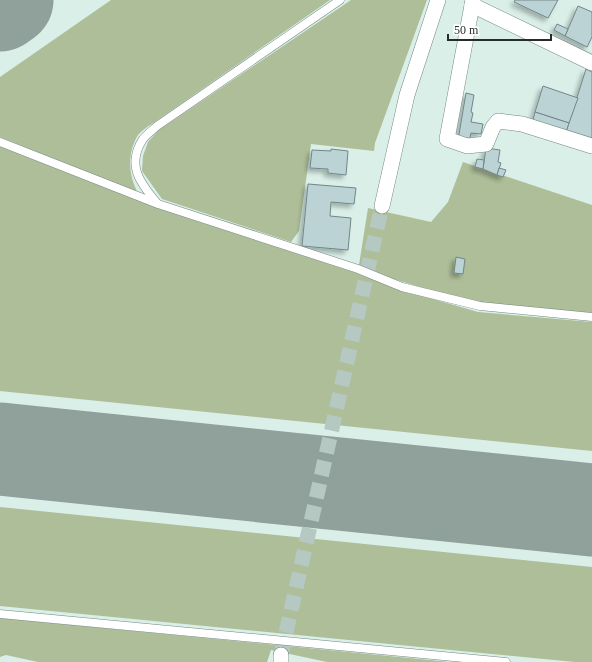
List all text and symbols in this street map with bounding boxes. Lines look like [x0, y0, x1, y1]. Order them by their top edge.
scale bar [448, 16, 551, 42]
text: 50 m [454, 23, 479, 37]

